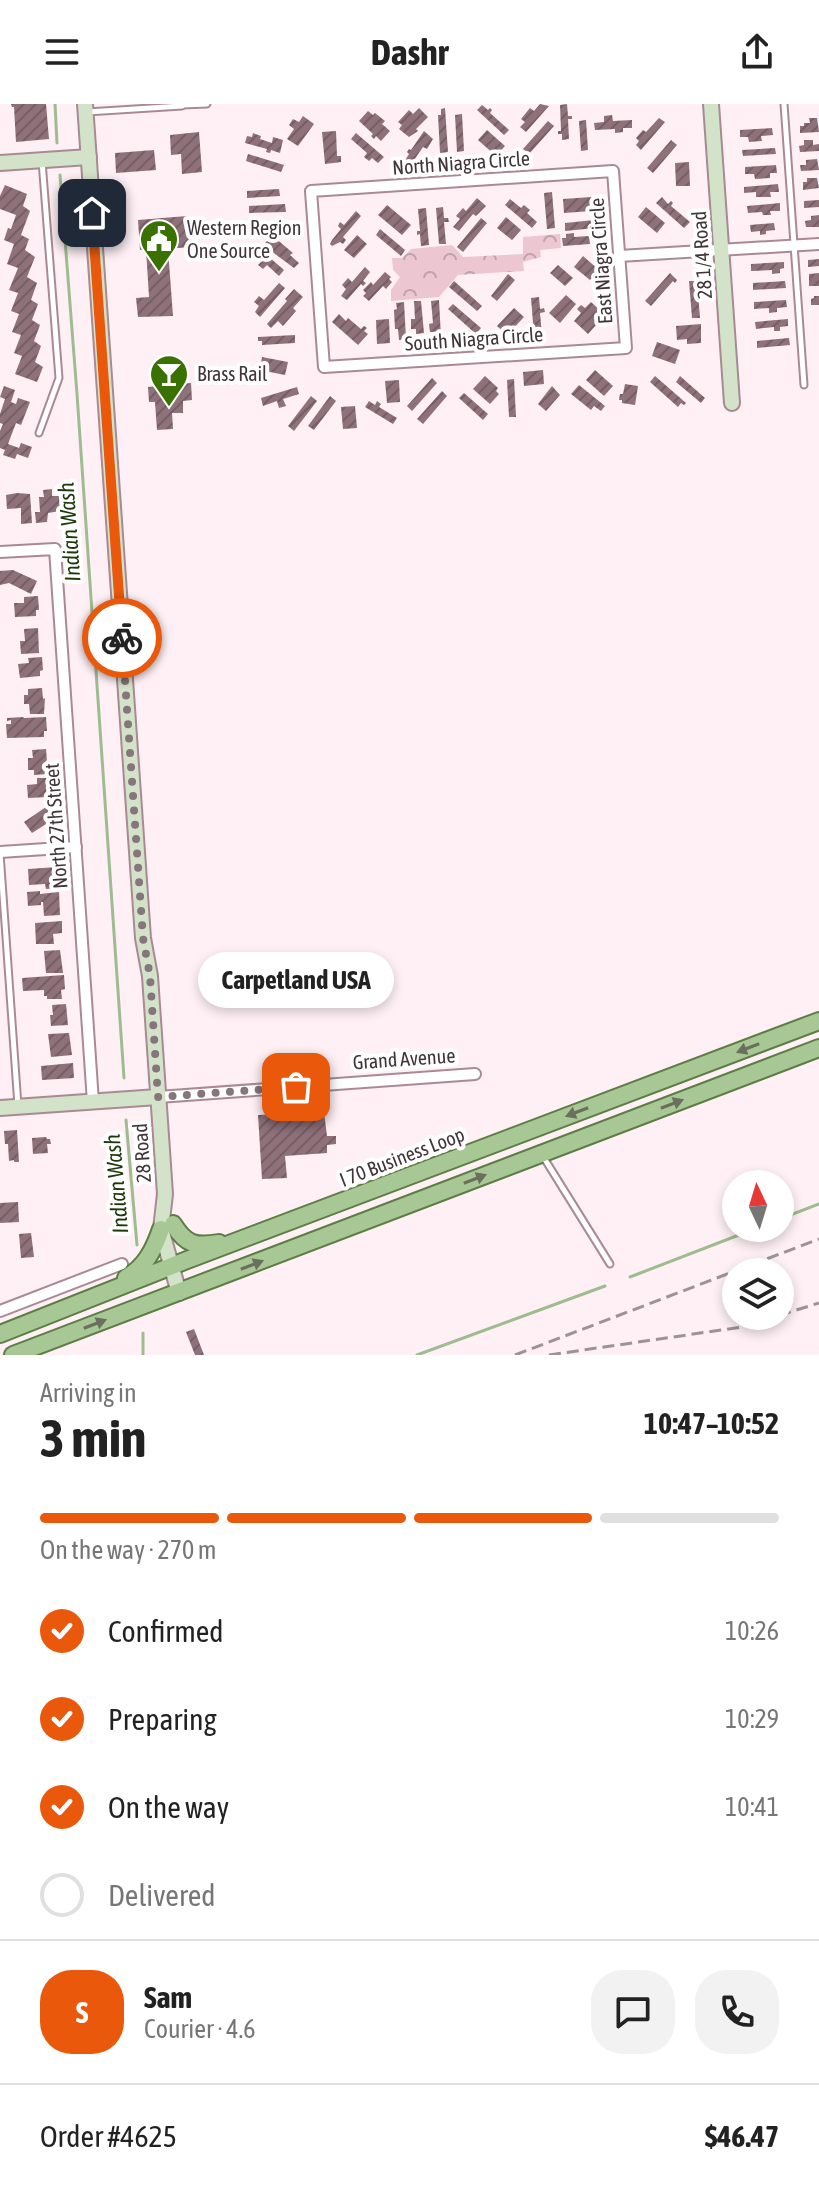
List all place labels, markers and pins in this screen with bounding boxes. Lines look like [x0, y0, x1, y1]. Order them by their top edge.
pin [58, 179, 126, 247]
place label: Western Region One Source [187, 216, 301, 262]
public building icon: Western Region One Source [138, 218, 180, 273]
bar icon: Brass Rail [148, 353, 190, 408]
place label: Brass Rail [197, 362, 268, 385]
callout: Carpetland USA [198, 951, 394, 1007]
pin [262, 1053, 330, 1121]

